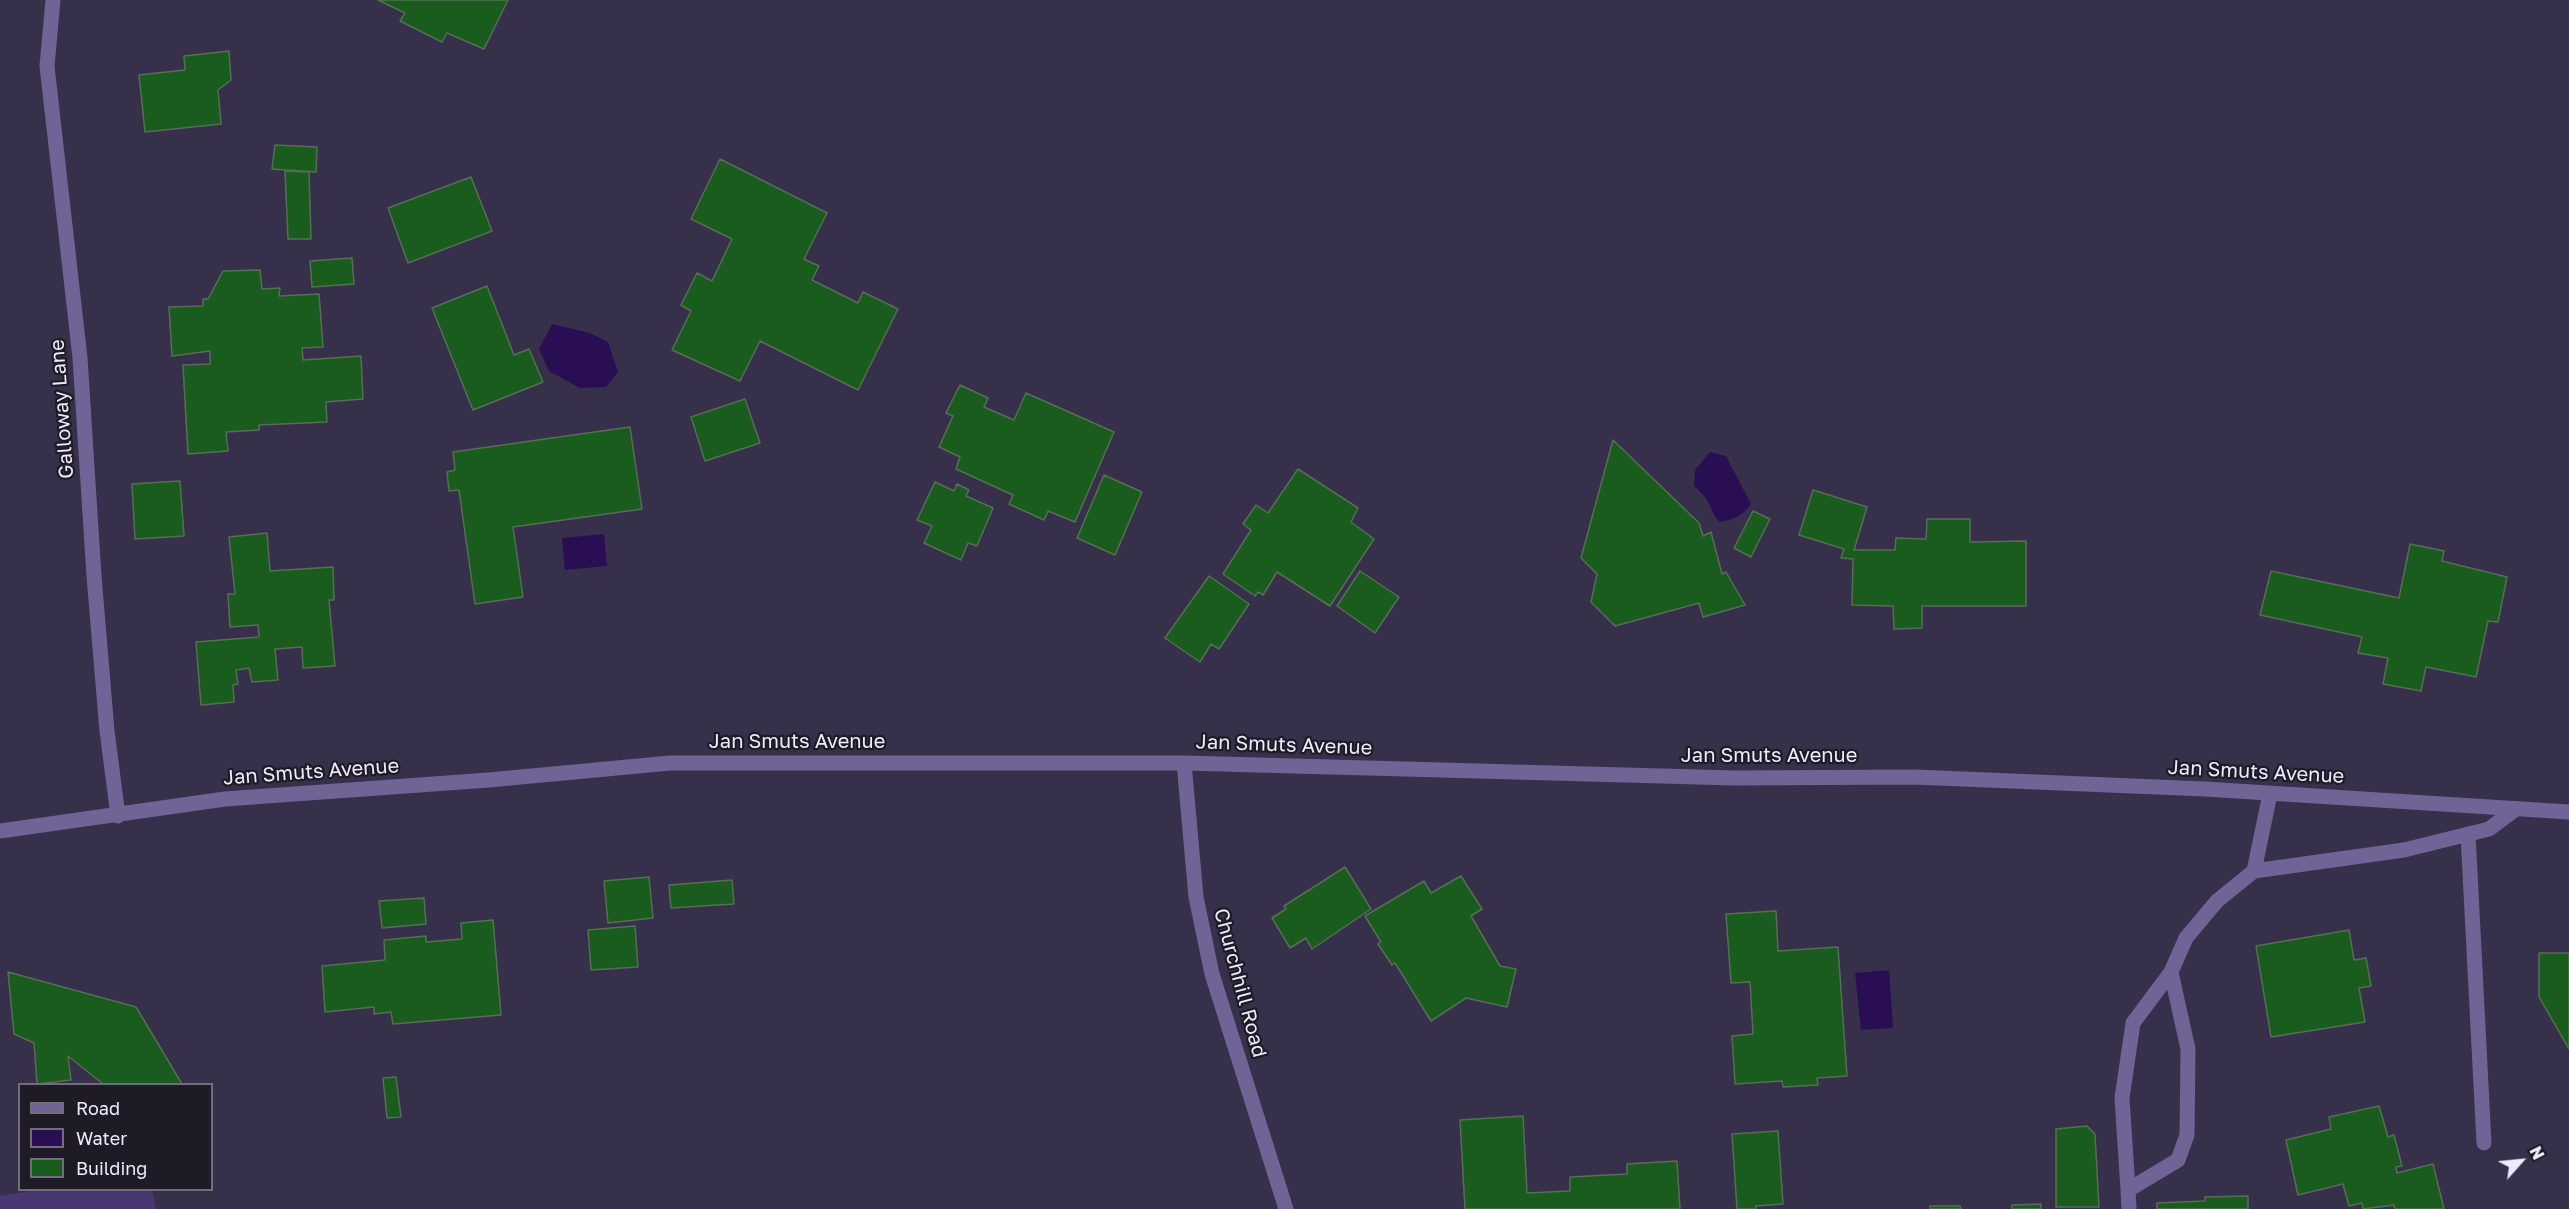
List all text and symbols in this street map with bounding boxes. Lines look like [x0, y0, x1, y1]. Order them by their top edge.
street label: Galloway Lane [45, 339, 79, 479]
street label: Jan Smuts Avenue [709, 730, 885, 754]
street label: Jan Smuts Avenue [1195, 730, 1373, 760]
street label: Jan Smuts Avenue [1681, 744, 1857, 768]
street label: Jan Smuts Avenue [222, 754, 400, 790]
street label: Jan Smuts Avenue [2167, 755, 2345, 789]
street label: Churchhill Road [1209, 906, 1271, 1060]
legend [18, 1083, 213, 1191]
text: Road [76, 1097, 120, 1119]
text: Water [76, 1127, 127, 1149]
north arrow [2491, 1131, 2551, 1191]
text: N [2525, 1143, 2549, 1163]
text: Building [76, 1157, 147, 1179]

